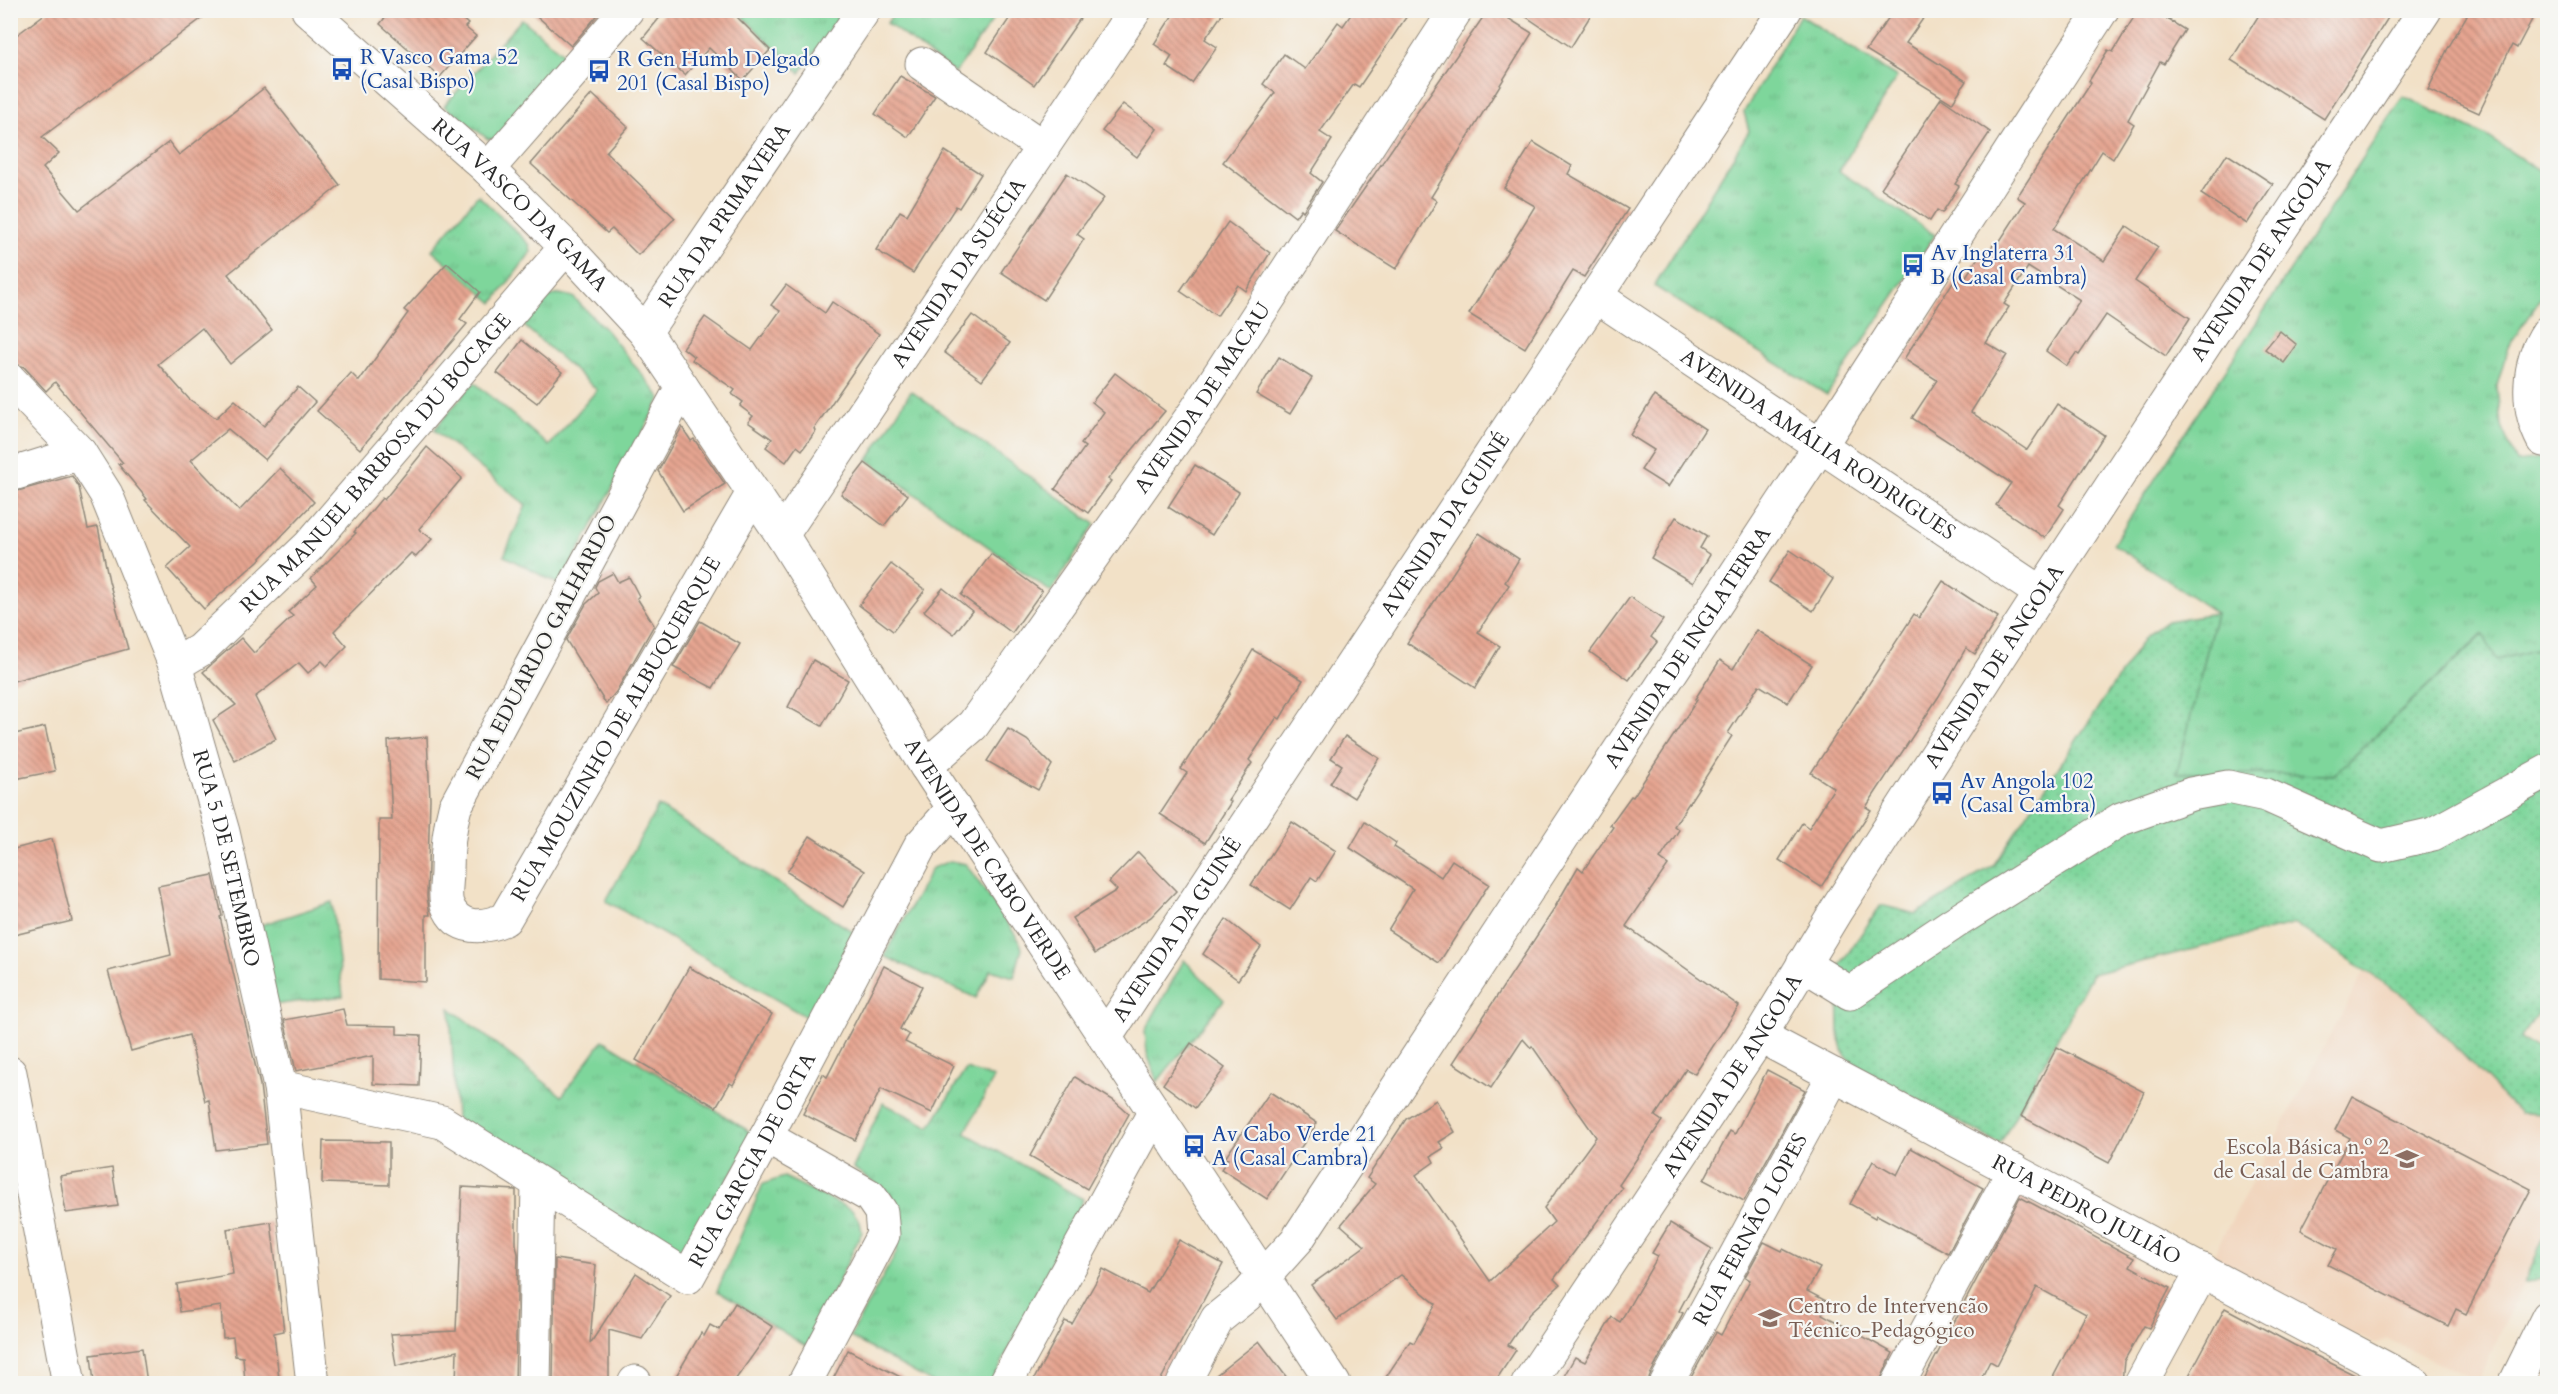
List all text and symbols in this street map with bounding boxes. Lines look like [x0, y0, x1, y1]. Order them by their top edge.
place label: R Vasco Gama 52 (Casal Bispo) [360, 43, 518, 96]
place label: R Gen Humb Delgado 201 (Casal Bispo) [617, 45, 820, 98]
bus stop icon: R Vasco Gama 52 (Casal Bispo) [329, 56, 355, 82]
bus stop icon: R Gen Humb Delgado 201 (Casal Bispo) [586, 58, 612, 84]
street label: RUA VASCO DA GAMA [425, 112, 614, 298]
street label: RUA DA PRIMAVERA [652, 118, 798, 313]
street label: AVENIDA DE ANGOLA [2184, 153, 2338, 367]
street label: AVENIDA DA SUÉCIA [885, 173, 1033, 374]
place label: Av Inglaterra 31 B (Casal Cambra) [1931, 239, 2087, 292]
bus stop icon: Av Inglaterra 31 B (Casal Cambra) [1900, 252, 1926, 278]
street label: AVENIDA DE MACAU [1128, 297, 1277, 499]
street label: RUA MANUEL BARBOSA DU BOCAGE [234, 307, 518, 619]
street label: AVENIDA AMÁLIA RODRIGUES [1675, 342, 1961, 547]
street label: AVENIDA DA GUINÉ [1374, 427, 1517, 622]
street label: RUA EDUARDO GALHARDO [459, 510, 624, 785]
street label: AVENIDA DE INGLATERRA [1598, 521, 1778, 774]
street label: RUA MOUZINHO DE ALBUQUERQUE [504, 551, 728, 907]
street label: AVENIDA DE ANGOLA [1918, 559, 2071, 774]
street label: AVENIDA DE CABO VERDE [897, 733, 1077, 986]
street label: RUA 5 DE SETEMBRO [185, 746, 267, 970]
place label: Av Angola 102 (Casal Cambra) [1960, 767, 2096, 820]
bus stop icon: Av Angola 102 (Casal Cambra) [1929, 780, 1955, 806]
street label: AVENIDA DA GUINÉ [1106, 832, 1249, 1028]
street label: AVENIDA DE ANGOLA [1656, 969, 1809, 1183]
street label: RUA GARCIA DE ORTA [682, 1048, 823, 1273]
place label: Av Cabo Verde 21 A (Casal Cambra) [1212, 1120, 1377, 1173]
street label: RUA FERNÃO LOPES [1686, 1128, 1815, 1331]
bus stop icon: Av Cabo Verde 21 A (Casal Cambra) [1181, 1133, 1207, 1159]
place label: Escola Básica n.º 2 de Casal de Cambra [2213, 1133, 2389, 1186]
school or university icon: Escola Básica n.º 2 de Casal de Cambra [2394, 1146, 2420, 1172]
street label: RUA PEDRO JULIÃO [1987, 1148, 2186, 1272]
place label: Centro de Intervencão Técnico-Pedagógico [1788, 1292, 1988, 1345]
school or university icon: Centro de Intervencão Técnico-Pedagógico [1757, 1305, 1783, 1331]

